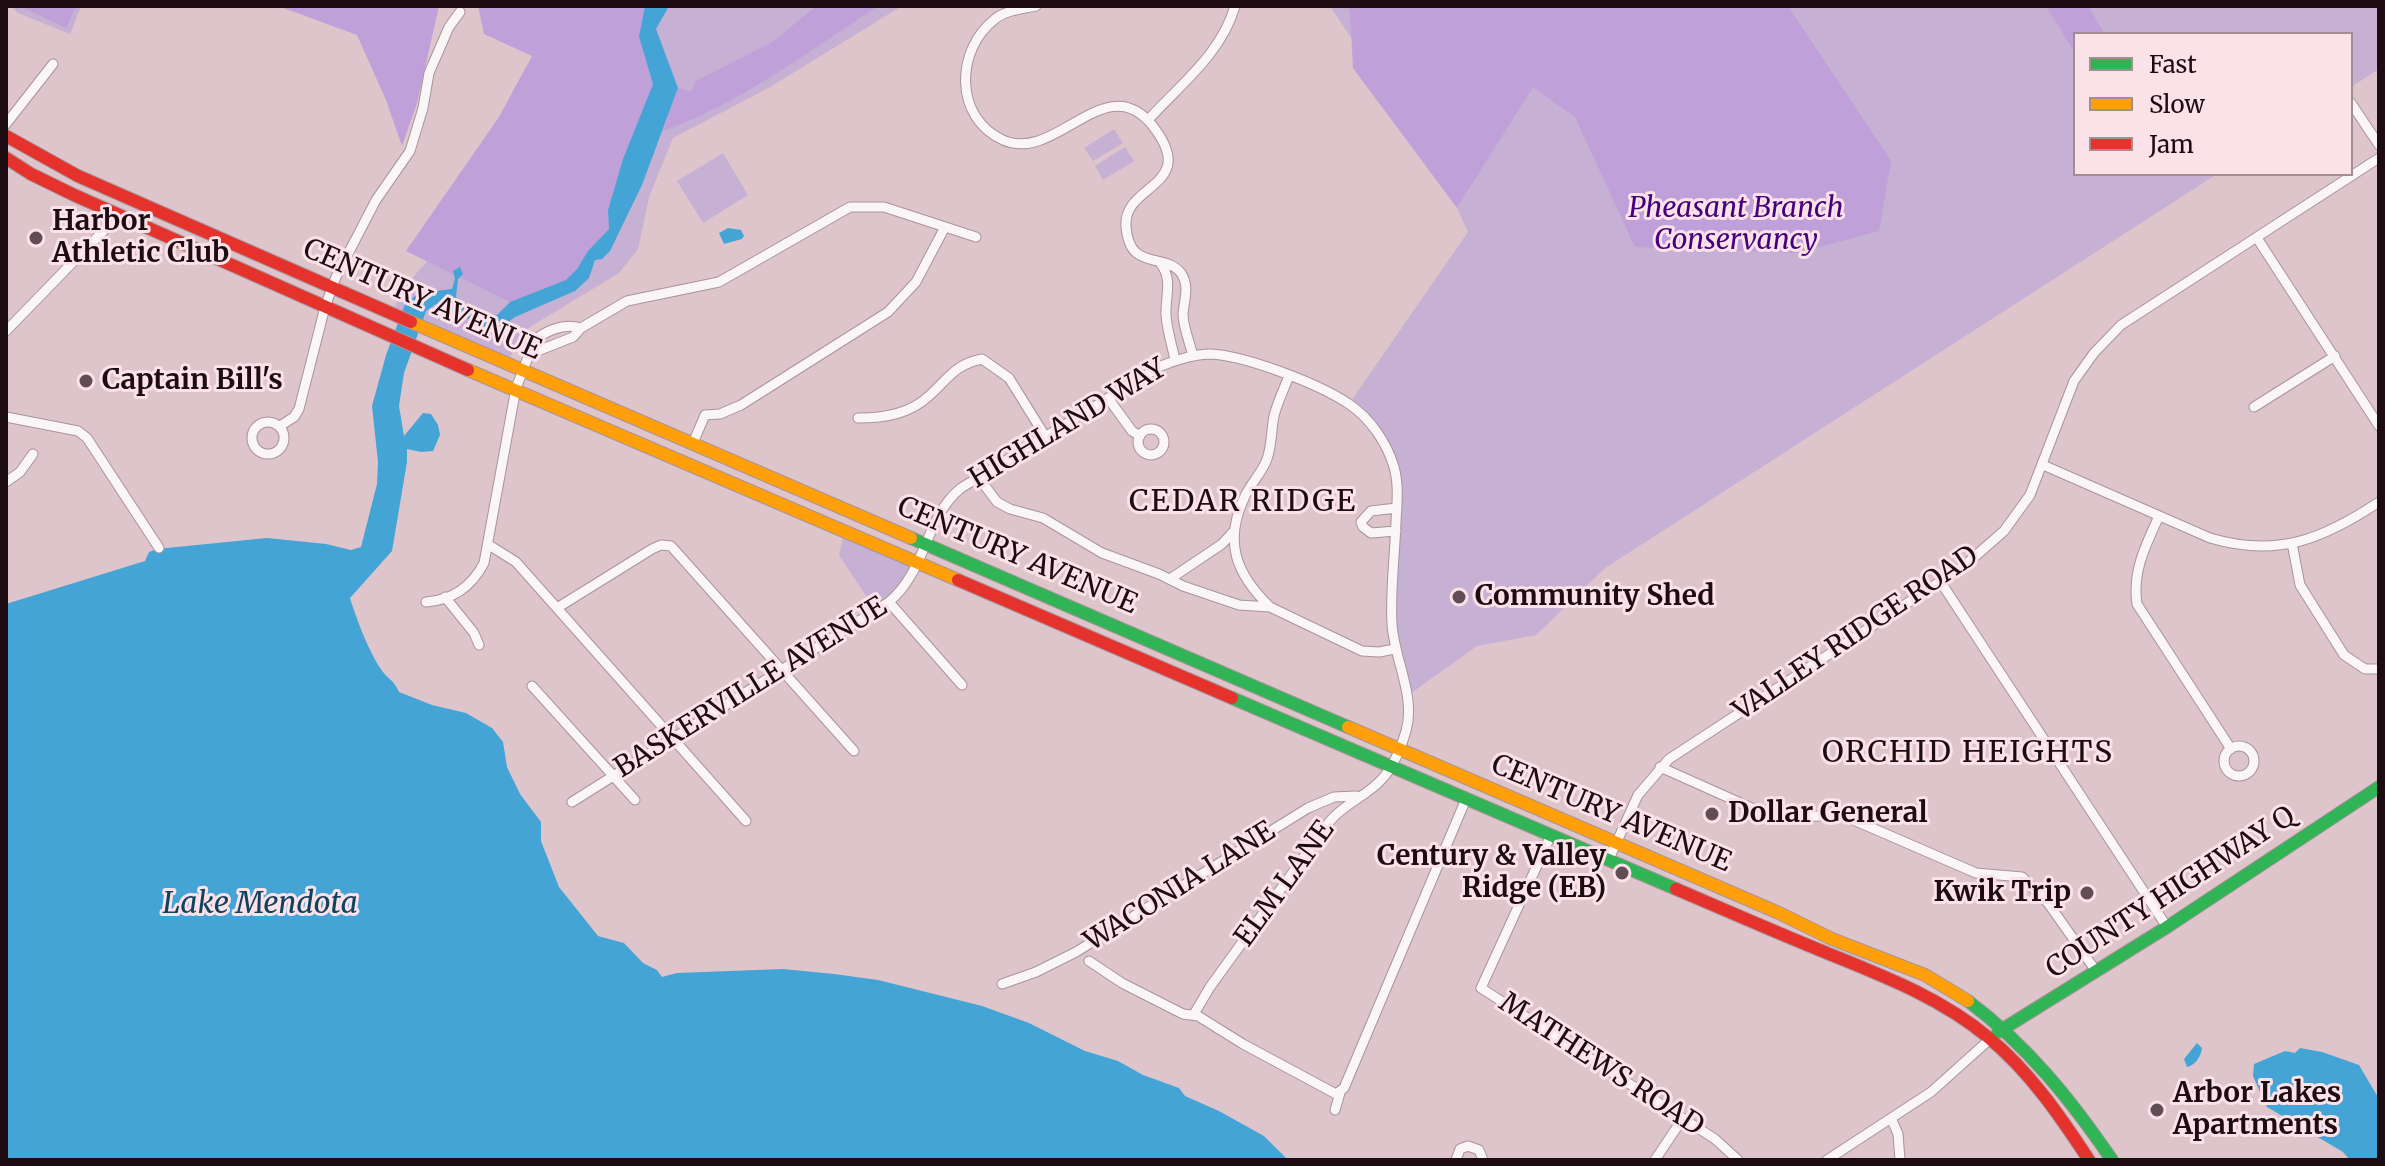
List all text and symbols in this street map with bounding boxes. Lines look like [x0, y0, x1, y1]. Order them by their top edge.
legend [2073, 32, 2353, 176]
text: Fast [2149, 49, 2197, 80]
text: Slow [2149, 89, 2205, 120]
text: Jam [2149, 129, 2194, 160]
park label: Pheasant Branch Conservancy [1628, 192, 1844, 258]
place label: Harbor Athletic Club [52, 205, 229, 271]
marker: Harbor Athletic Club [27, 229, 45, 247]
street label: CENTURY AVENUE [298, 232, 546, 368]
street label: HIGHLAND WAY [963, 352, 1173, 496]
place label: Captain Bill's [102, 364, 283, 398]
marker: Captain Bill's [77, 372, 95, 390]
district label: CEDAR RIDGE [1129, 485, 1357, 521]
street label: CENTURY AVENUE [892, 490, 1142, 622]
street label: VALLEY RIDGE ROAD [1727, 540, 1985, 728]
place label: Community Shed [1475, 580, 1714, 614]
marker: Community Shed [1450, 588, 1468, 606]
street label: BASKERVILLE AVENUE [609, 590, 893, 786]
district label: ORCHID HEIGHTS [1822, 736, 2114, 772]
street label: CENTURY AVENUE [1486, 748, 1736, 880]
place label: Dollar General [1728, 797, 1927, 831]
street label: COUNTY HIGHWAY Q [2040, 800, 2302, 986]
marker: Dollar General [1703, 805, 1721, 823]
street label: WACONIA LANE [1078, 815, 1282, 959]
street label: ELM LANE [1228, 815, 1342, 953]
place label: Century & Valley Ridge (EB) [1377, 840, 1606, 906]
marker: Century & Valley Ridge (EB) [1613, 864, 1631, 882]
place label: Kwik Trip [1934, 876, 2071, 910]
marker: Kwik Trip [2078, 884, 2096, 902]
water label: Lake Mendota [162, 887, 358, 923]
street label: MATHEWS ROAD [1492, 986, 1710, 1144]
place label: Arbor Lakes Apartments [2173, 1077, 2341, 1143]
marker: Arbor Lakes Apartments [2148, 1101, 2166, 1119]

